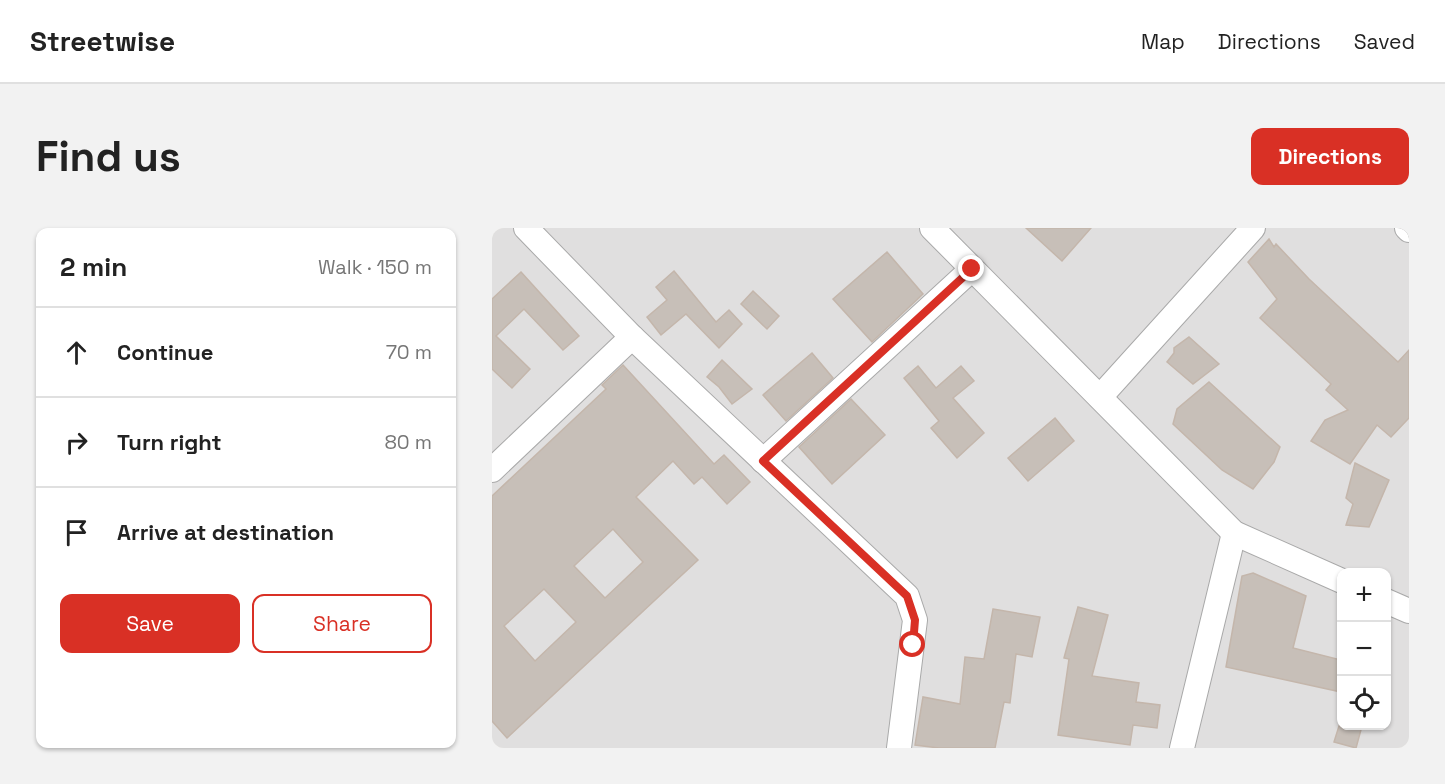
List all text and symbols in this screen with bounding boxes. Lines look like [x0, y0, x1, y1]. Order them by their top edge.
text: Streetwise [30, 23, 175, 59]
text: Map [1141, 28, 1185, 55]
text: Directions [1218, 28, 1321, 55]
text: Saved [1354, 28, 1415, 55]
button: Directions [1251, 128, 1409, 185]
text: Find us [36, 130, 181, 183]
text: 2 min [60, 250, 127, 284]
text: Walk · 150 m [318, 254, 432, 280]
route end [958, 255, 984, 281]
icon: ahead [60, 336, 93, 369]
text: Continue [117, 338, 213, 366]
text: 70 m [386, 339, 432, 365]
icon: right [60, 426, 93, 459]
text: Turn right [117, 428, 222, 456]
text: 80 m [384, 429, 432, 455]
icon: arrive [60, 516, 93, 549]
text: Arrive at destination [117, 518, 334, 546]
map controls [1337, 568, 1391, 730]
button: + [1337, 568, 1391, 622]
button: Save [60, 594, 240, 653]
button: Share [252, 594, 432, 653]
button: − [1337, 622, 1391, 676]
route start [899, 631, 925, 657]
button: locate [1337, 676, 1391, 730]

